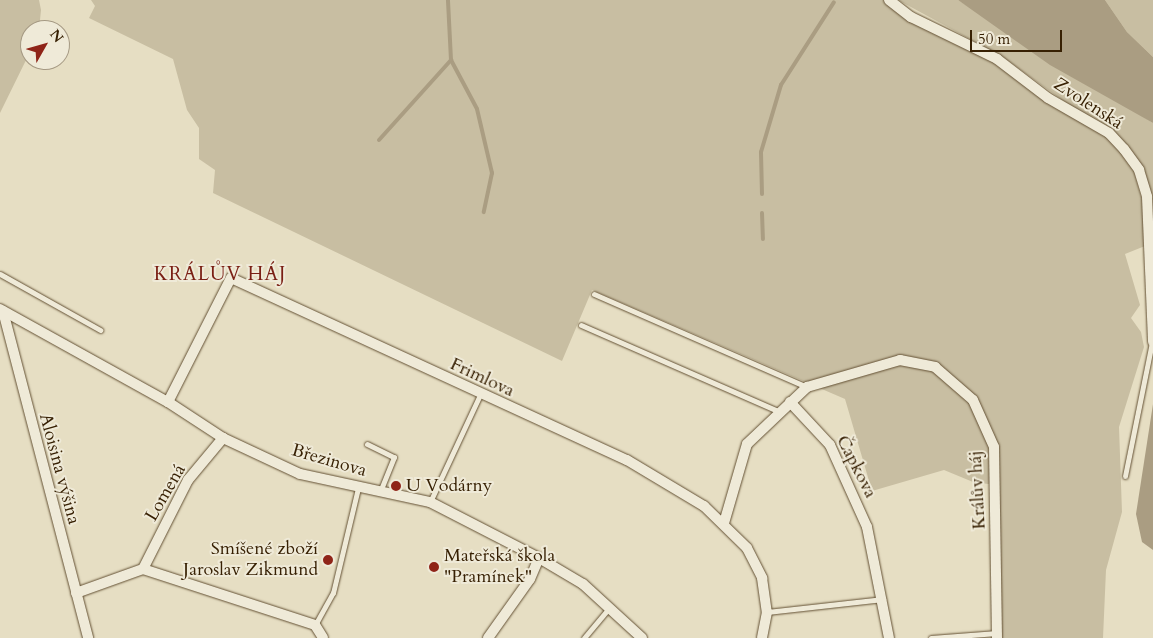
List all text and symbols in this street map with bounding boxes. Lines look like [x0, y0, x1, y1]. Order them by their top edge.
north arrow [20, 20, 70, 70]
scale bar [973, 20, 1066, 52]
text: N [45, 25, 68, 47]
text: 50 m [978, 29, 1010, 49]
street label: Zvolenská [1049, 74, 1127, 134]
district label: KRÁLŮV HÁJ [152, 264, 288, 286]
street label: Frimlova [446, 354, 518, 402]
street label: Aloisina výšina [34, 411, 84, 527]
street label: Čapkova [831, 432, 881, 502]
street label: Březinova [289, 440, 369, 482]
street label: Králův háj [965, 450, 991, 530]
street label: Lomená [141, 461, 191, 525]
place label: U Vodárny [406, 475, 492, 497]
marker: U Vodárny [390, 480, 402, 492]
place label: Smíšené zboží Jaroslav Zikmund [183, 539, 318, 582]
place label: Mateřská škola "Pramínek" [444, 546, 555, 588]
marker: Smíšené zboží Jaroslav Zikmund [322, 554, 334, 566]
marker: Mateřská škola "Pramínek" [428, 561, 440, 573]

